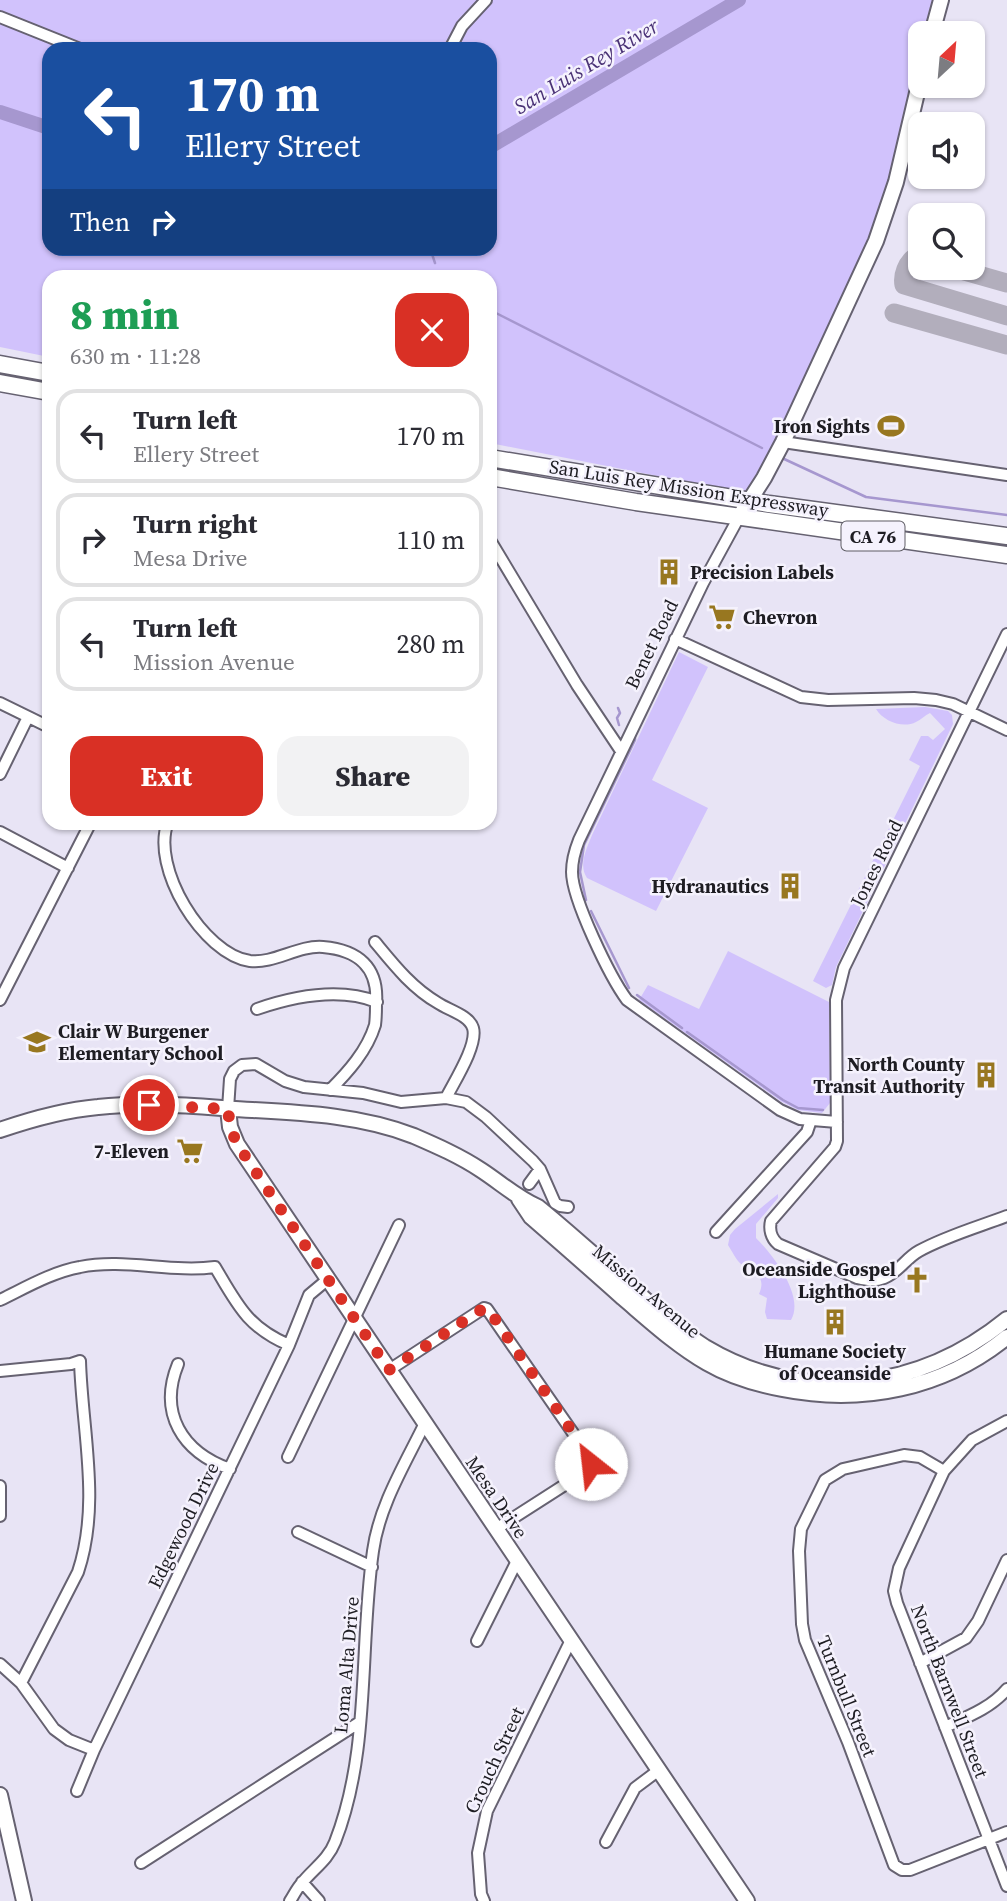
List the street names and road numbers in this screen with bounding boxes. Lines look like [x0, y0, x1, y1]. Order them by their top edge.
street label: San Luis Rey Mission Expressway [548, 453, 831, 523]
road number: CA 76 [842, 522, 904, 550]
street label: Benet Road [618, 595, 684, 693]
street label: Jones Road [843, 815, 908, 912]
street label: Mission Avenue [587, 1238, 707, 1344]
street label: Mesa Drive [460, 1451, 534, 1543]
street label: Edgewood Drive [141, 1458, 225, 1592]
street label: Loma Alta Drive [327, 1595, 365, 1735]
street label: North Barnwell Street [905, 1601, 995, 1782]
street label: Turnbull Street [811, 1632, 883, 1761]
street label: Crouch Street [458, 1702, 530, 1818]

